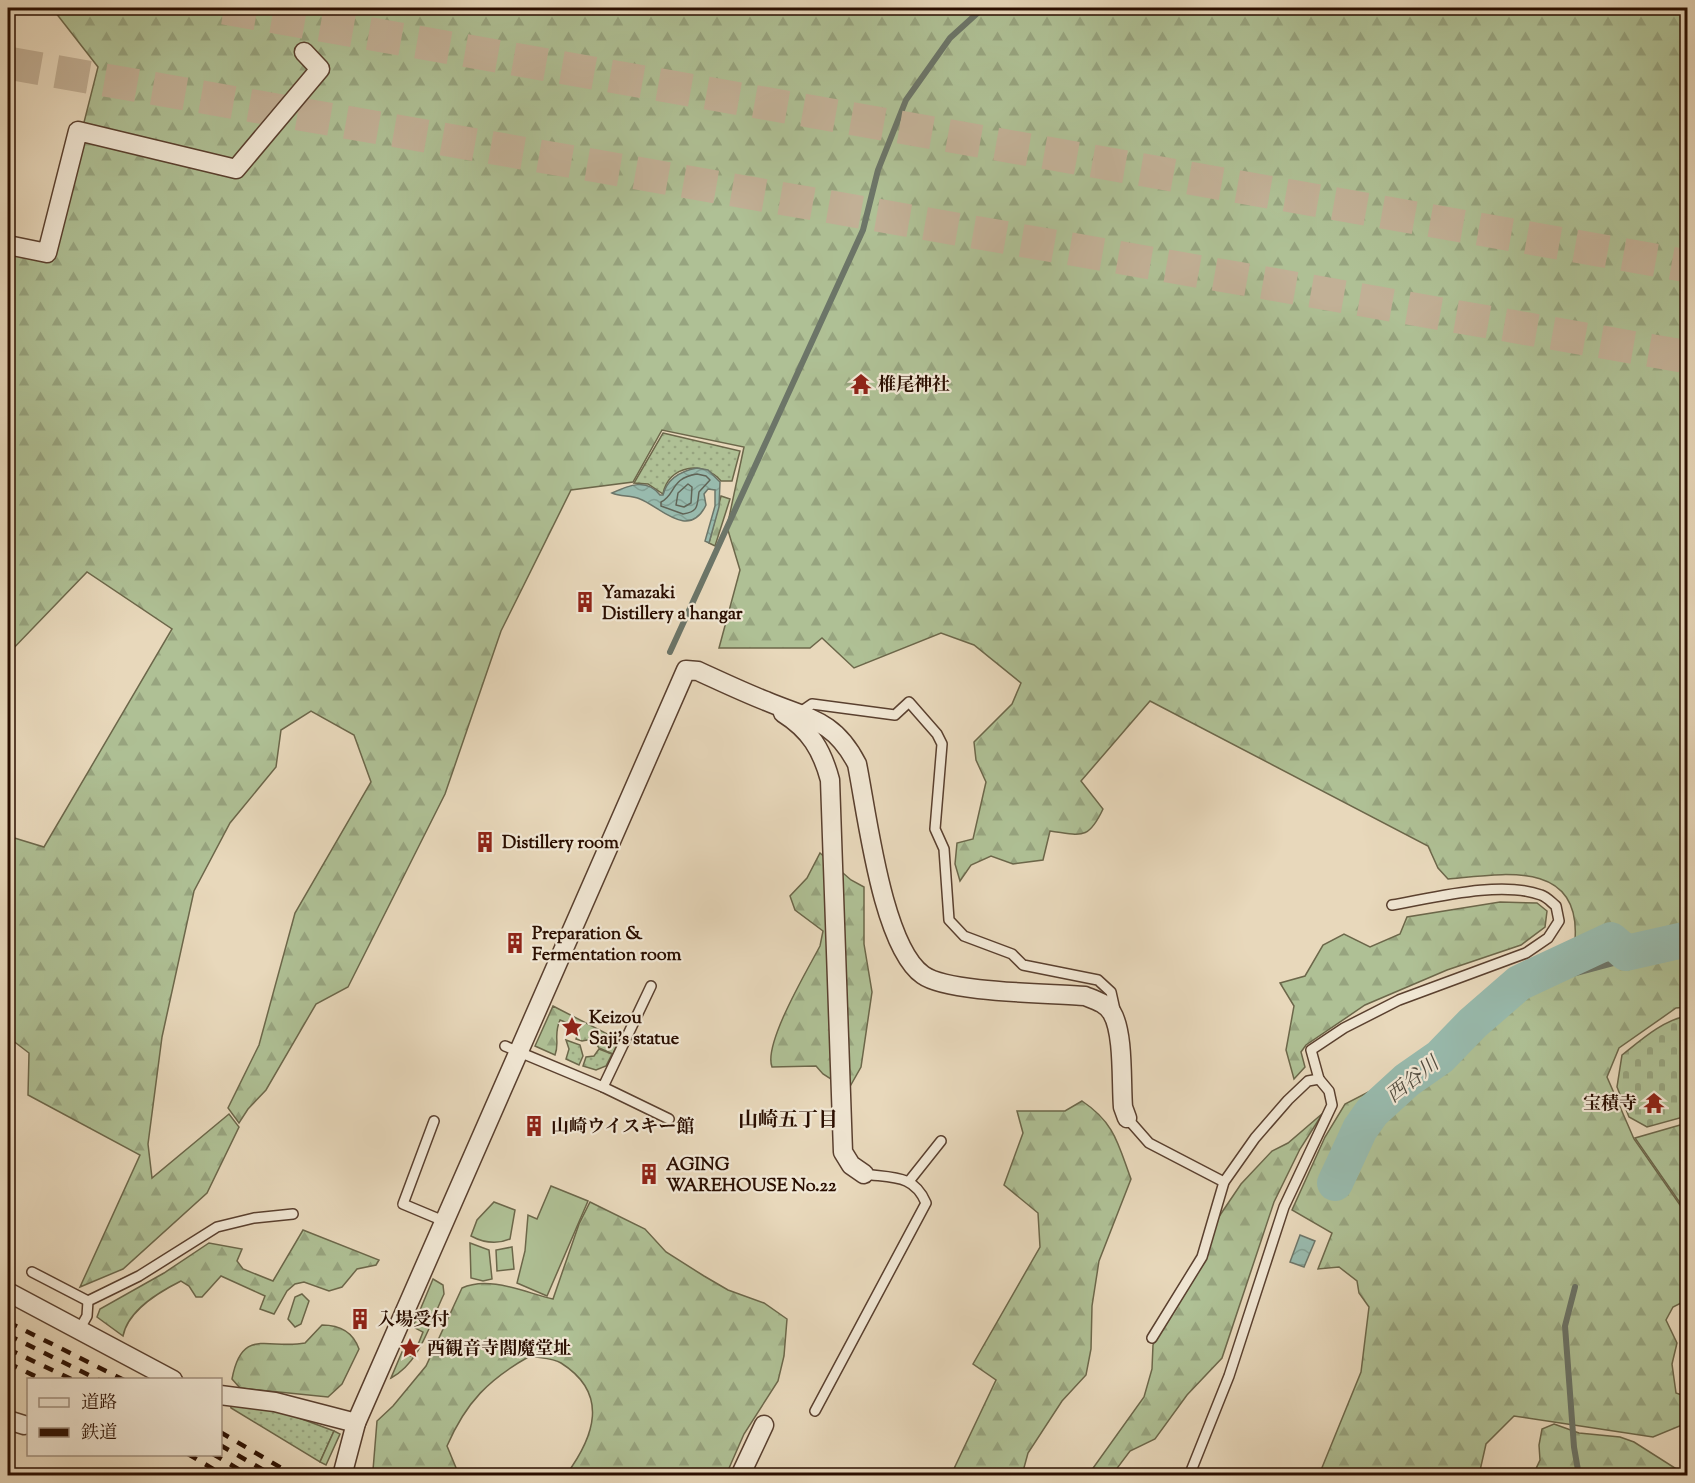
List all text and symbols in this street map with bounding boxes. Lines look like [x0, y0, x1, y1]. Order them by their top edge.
temple icon: 椎尾神社 [849, 372, 873, 396]
place label: 椎尾神社 [878, 373, 950, 399]
place label: Yamazaki Distillery a hangar [602, 581, 743, 628]
building icon: Yamazaki Distillery a hangar [573, 590, 597, 614]
building icon: Distillery room [473, 830, 497, 854]
place label: Distillery room [502, 831, 619, 857]
place label: Preparation & Fermentation room [532, 922, 682, 969]
building icon: Preparation & Fermentation room [503, 931, 527, 955]
place label: Keizou Saji's statue [589, 1006, 680, 1053]
place icon: Keizou Saji's statue [560, 1015, 584, 1039]
water label: 西谷川 [1381, 1050, 1448, 1111]
temple icon: 宝積寺 [1642, 1091, 1666, 1115]
place label: 宝積寺 [1583, 1092, 1637, 1118]
district label: 山崎五丁目 [738, 1107, 838, 1136]
building icon: 山崎ウイスキー館 [522, 1114, 546, 1138]
place label: 山崎ウイスキー館 [551, 1115, 694, 1141]
place label: AGING WAREHOUSE No.22 [666, 1153, 837, 1200]
building icon: AGING WAREHOUSE No.22 [637, 1162, 661, 1186]
building icon: 入場受付 [348, 1307, 372, 1331]
place label: 入場受付 [377, 1308, 449, 1334]
place icon: 西観音寺閻魔堂址 [398, 1336, 422, 1360]
place label: 西観音寺閻魔堂址 [427, 1337, 571, 1363]
legend [27, 1378, 222, 1456]
text: 道路 [81, 1391, 117, 1417]
text: 鉄道 [81, 1421, 117, 1447]

